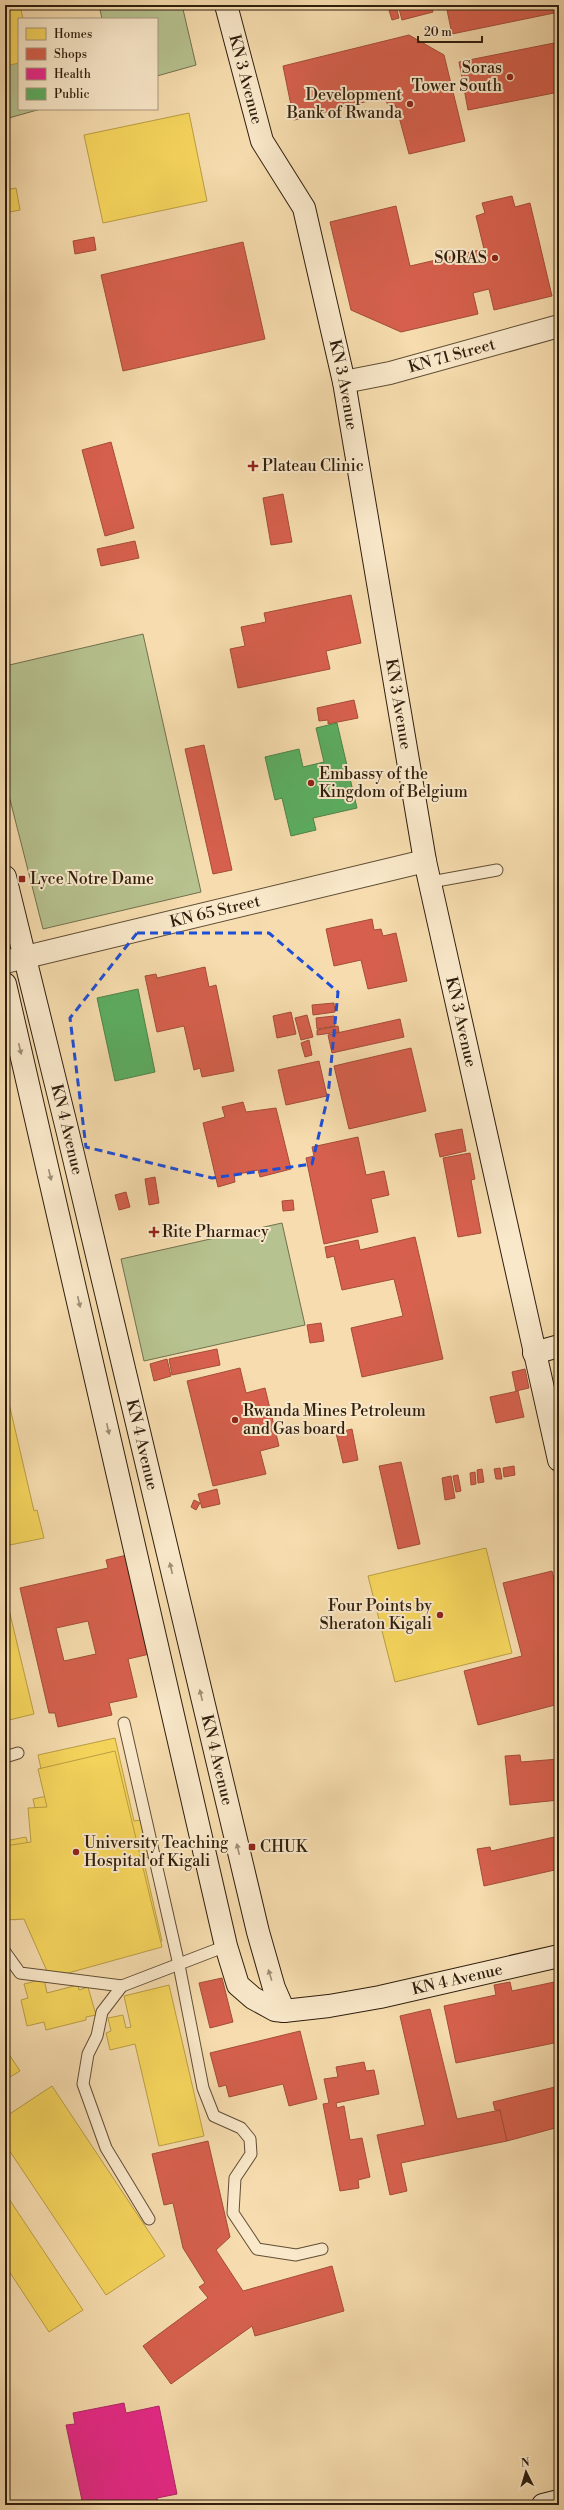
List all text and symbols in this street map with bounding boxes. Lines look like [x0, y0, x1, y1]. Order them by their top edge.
legend [18, 18, 158, 110]
scale bar [418, 18, 482, 44]
text: 20 m [424, 25, 452, 40]
text: Homes [54, 27, 92, 42]
street label: KN 3 Avenue [224, 32, 267, 126]
text: Shops [54, 47, 87, 62]
place label: Soras Tower South [412, 58, 502, 96]
text: Health [54, 67, 91, 82]
marker: Soras Tower South [505, 72, 515, 82]
place label: Development Bank of Rwanda [286, 85, 403, 123]
text: Public [54, 87, 90, 102]
marker: Development Bank of Rwanda [405, 99, 415, 109]
place label: SORAS [434, 248, 487, 268]
marker: SORAS [490, 253, 500, 263]
street label: KN 71 Street [406, 334, 498, 377]
street label: KN 3 Avenue [325, 338, 362, 432]
place label: Plateau Clinic [262, 456, 364, 476]
marker: Plateau Clinic [247, 460, 259, 472]
street label: KN 3 Avenue [381, 657, 416, 751]
place label: Embassy of the Kingdom of Belgium [319, 764, 468, 802]
marker: Embassy of the Kingdom of Belgium [306, 778, 316, 788]
place label: Lyce Notre Dame [30, 869, 154, 889]
marker: Lyce Notre Dame [17, 874, 27, 884]
street label: KN 65 Street [168, 891, 263, 932]
street label: KN 3 Avenue [441, 975, 481, 1069]
one-way arrow [18, 1043, 24, 1055]
street label: KN 4 Avenue [46, 1082, 88, 1177]
one-way arrow [47, 1169, 53, 1182]
place label: Rite Pharmacy [162, 1222, 269, 1242]
marker: Rite Pharmacy [149, 1227, 159, 1237]
one-way arrow [76, 1296, 82, 1308]
street label: KN 4 Avenue [122, 1397, 163, 1492]
place label: Rwanda Mines Petroleum and Gas board [243, 1401, 426, 1439]
marker: Rwanda Mines Petroleum and Gas board [230, 1415, 240, 1425]
one-way arrow [106, 1423, 112, 1435]
one-way arrow [168, 1562, 174, 1575]
place label: Four Points by Sheraton Kigali [320, 1596, 432, 1634]
marker: Four Points by Sheraton Kigali [435, 1610, 445, 1620]
one-way arrow [198, 1689, 204, 1701]
street label: KN 4 Avenue [197, 1713, 237, 1807]
place label: University Teaching Hospital of Kigali [84, 1833, 229, 1871]
place label: CHUK [260, 1837, 309, 1857]
marker: CHUK [247, 1842, 257, 1852]
one-way arrow [234, 1843, 240, 1855]
marker: University Teaching Hospital of Kigali [71, 1847, 81, 1857]
street label: KN 4 Avenue [410, 1959, 504, 1999]
one-way arrow [267, 1968, 273, 1980]
north arrow [506, 2452, 546, 2492]
text: N [520, 2456, 530, 2470]

